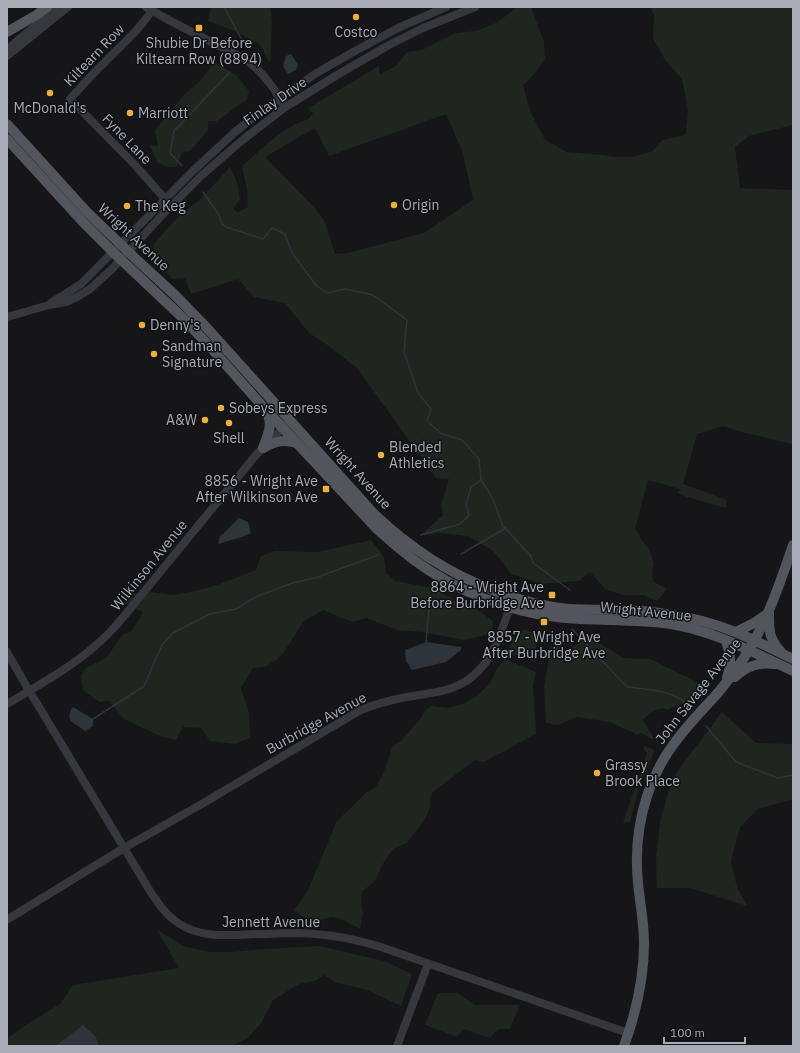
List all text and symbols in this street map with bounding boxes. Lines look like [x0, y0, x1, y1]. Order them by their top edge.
marker: Costco [351, 12, 361, 22]
street label: Kiltearn Row [60, 20, 128, 90]
marker: Shubie Dr Before Kiltearn Row (8894) [194, 23, 204, 33]
place label: Costco [335, 23, 378, 41]
place label: Shubie Dr Before Kiltearn Row (8894) [136, 34, 262, 68]
street label: Finlay Drive [240, 72, 310, 129]
marker: McDonald's [45, 88, 55, 98]
place label: McDonald's [13, 99, 87, 117]
place label: Marriott [138, 104, 188, 122]
marker: Marriott [125, 108, 135, 118]
street label: Fyne Lane [98, 110, 156, 168]
place label: Origin [402, 196, 439, 214]
place label: The Keg [135, 197, 186, 215]
street label: Wright Avenue [94, 199, 174, 275]
marker: Origin [389, 200, 399, 210]
marker: The Keg [122, 201, 132, 211]
place label: Denny's [150, 316, 201, 334]
marker: Denny's [137, 320, 147, 330]
place label: Sandman Signature [162, 337, 222, 371]
marker: Sandman Signature [149, 349, 159, 359]
place label: Sobeys Express [229, 399, 328, 417]
marker: Sobeys Express [216, 403, 226, 413]
place label: A&W [166, 411, 198, 429]
marker: A&W [200, 415, 210, 425]
marker: Shell [224, 418, 234, 428]
place label: Shell [213, 429, 245, 447]
street label: Wright Avenue [321, 433, 395, 513]
place label: Blended Athletics [389, 438, 445, 472]
marker: Blended Athletics [376, 450, 386, 460]
place label: 8856 - Wright Ave After Wilkinson Ave [196, 472, 318, 506]
marker: 8856 - Wright Ave After Wilkinson Ave [321, 484, 331, 494]
street label: Wilkinson Avenue [107, 516, 191, 614]
place label: 8864 - Wright Ave Before Burbridge Ave [410, 578, 544, 612]
marker: 8864 - Wright Ave Before Burbridge Ave [547, 590, 557, 600]
street label: Wright Avenue [600, 597, 693, 625]
marker: 8857 - Wright Ave After Burbridge Ave [539, 617, 549, 627]
place label: 8857 - Wright Ave After Burbridge Ave [482, 628, 606, 662]
street label: John Savage Avenue [651, 634, 745, 747]
street label: Burbridge Avenue [263, 688, 370, 758]
place label: Grassy Brook Place [605, 756, 680, 790]
marker: Grassy Brook Place [592, 768, 602, 778]
street label: Jennett Avenue [222, 913, 320, 931]
scale bar [664, 1019, 745, 1045]
text: 100 m [670, 1025, 705, 1040]

